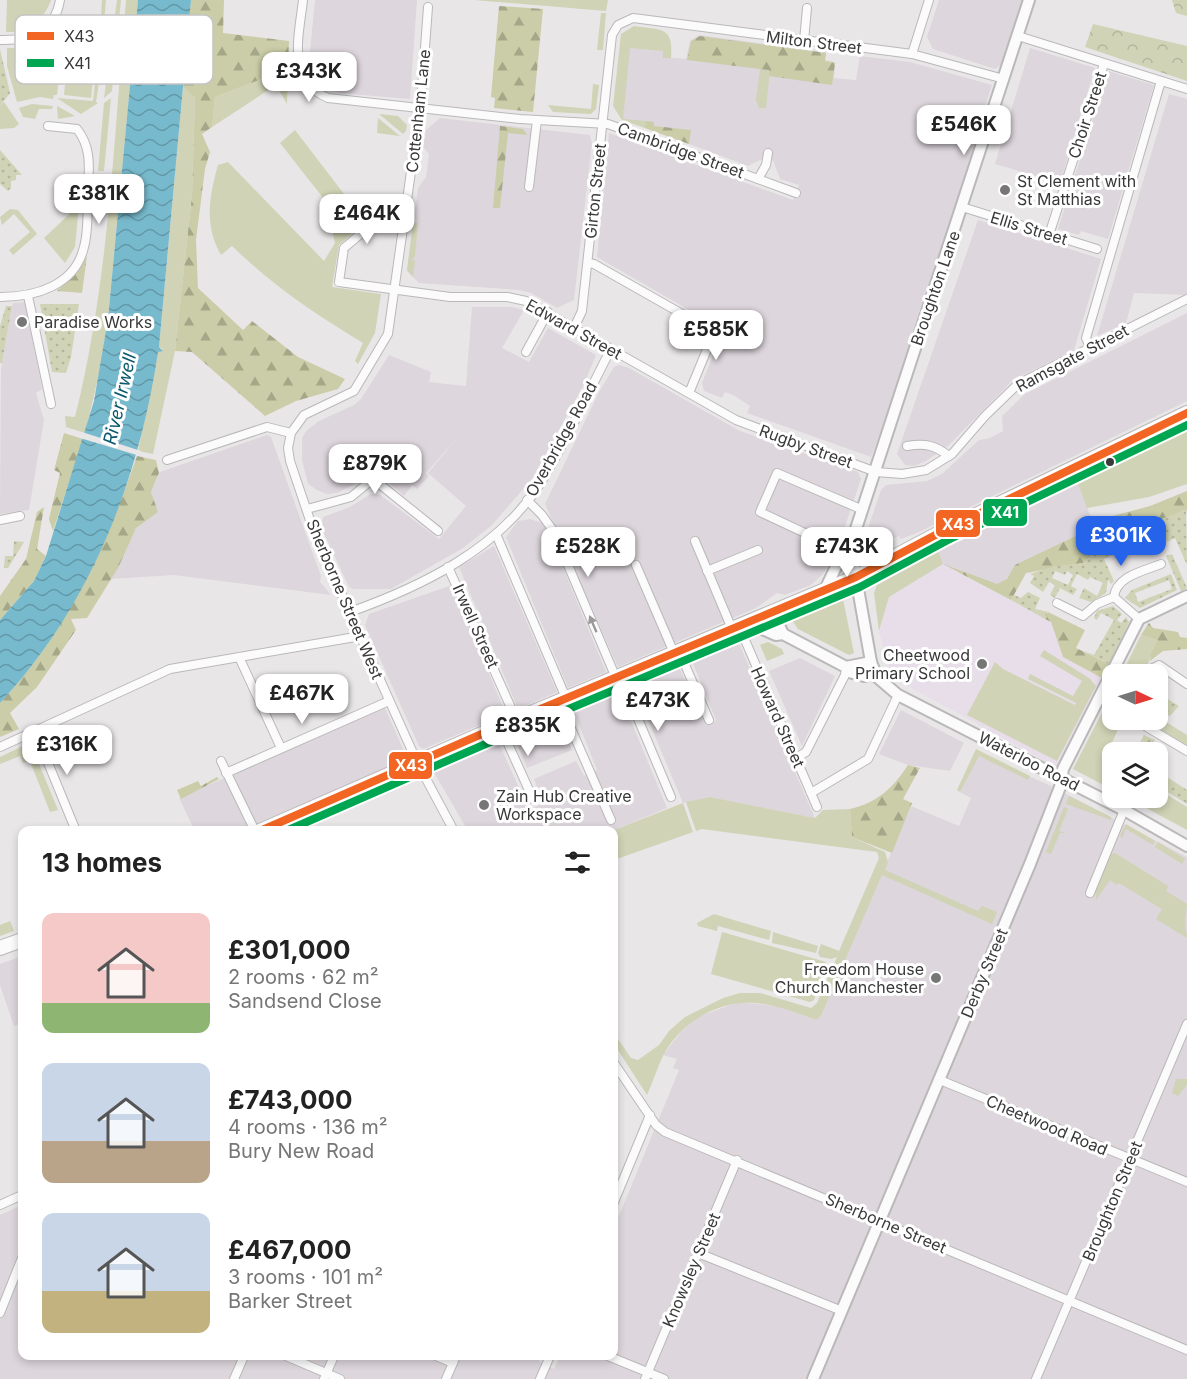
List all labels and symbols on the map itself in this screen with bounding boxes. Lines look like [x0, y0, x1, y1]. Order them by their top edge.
legend [15, 15, 213, 84]
text: X43 [64, 26, 95, 46]
street label: Milton Street [765, 26, 863, 58]
street label: Cottenham Lane [402, 48, 434, 174]
pin: £343K [267, 52, 351, 103]
text: X41 [64, 53, 91, 73]
street label: Choir Street [1064, 69, 1110, 161]
pin: £546K [922, 105, 1006, 156]
street label: Cambridge Street [615, 118, 747, 182]
street label: Girton Street [580, 142, 610, 240]
place label: St Clement with St Matthias [1017, 171, 1136, 209]
pin: £381K [57, 174, 141, 225]
marker: St Clement with St Matthias [998, 183, 1012, 197]
pin: £464K [325, 194, 409, 245]
street label: Ellis Street [988, 207, 1070, 249]
street label: Broughton Lane [906, 228, 964, 348]
street label: Edward Street [522, 294, 626, 364]
pin: £585K [674, 310, 758, 361]
place label: Paradise Works [34, 312, 152, 332]
marker: Paradise Works [15, 315, 29, 329]
street label: Ramsgate Street [1012, 320, 1132, 396]
water label: River Irwell [99, 351, 140, 447]
street label: Overbridge Road [521, 378, 601, 500]
street label: Rugby Street [757, 420, 855, 472]
pin: £879K [333, 444, 417, 495]
unlabelled marker [1104, 456, 1116, 468]
line badge: X41 [982, 498, 1028, 527]
text: X41 [991, 502, 1019, 522]
line badge: X43 [935, 509, 981, 538]
text: X43 [942, 514, 974, 534]
street label: Sherborne Street West [302, 516, 388, 682]
pin: £301K [1079, 516, 1163, 567]
pin: £528K [546, 527, 630, 578]
pin: £743K [805, 527, 889, 578]
street label: Irwell Street [449, 581, 503, 671]
one-way arrow [588, 614, 598, 632]
place label: Cheetwood Primary School [855, 645, 970, 683]
marker: Cheetwood Primary School [975, 657, 989, 671]
street label: Howard Street [747, 663, 809, 771]
north arrow [1102, 664, 1168, 730]
pin: £467K [260, 674, 344, 725]
pin: £473K [616, 681, 700, 732]
pin: £835K [486, 706, 570, 757]
pin: £316K [25, 725, 109, 776]
street label: Waterloo Road [975, 727, 1083, 795]
line badge: X43 [388, 751, 433, 780]
text: X43 [395, 755, 427, 775]
place label: Zain Hub Creative Workspace [496, 786, 632, 824]
marker: Zain Hub Creative Workspace [477, 798, 491, 812]
street label: Derby Street [956, 925, 1012, 1021]
place label: Freedom House Church Manchester [775, 959, 924, 997]
marker: Freedom House Church Manchester [929, 971, 943, 985]
street label: Cheetwood Road [983, 1090, 1111, 1160]
street label: Broughton Street [1078, 1138, 1146, 1264]
street label: Sherborne Street [823, 1189, 949, 1257]
street label: Knowsley Street [658, 1210, 724, 1330]

